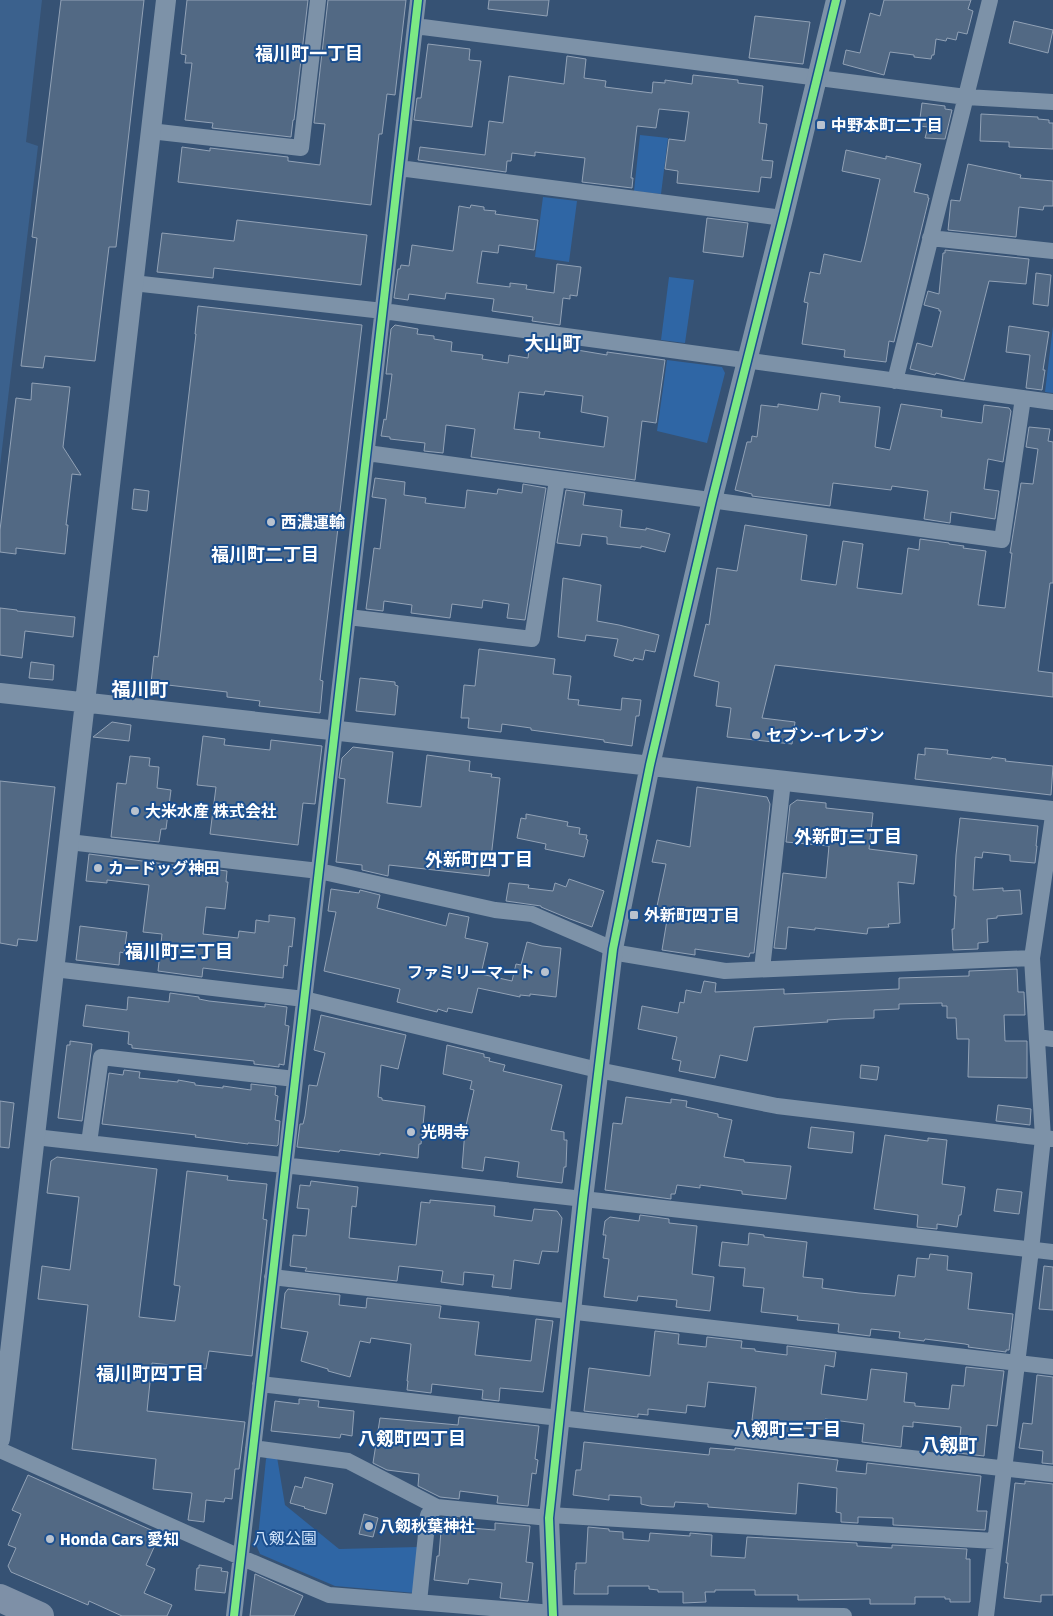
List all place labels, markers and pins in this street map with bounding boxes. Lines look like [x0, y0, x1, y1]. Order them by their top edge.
place label: 中野本町二丁目 [831, 116, 943, 135]
marker: 中野本町二丁目 [815, 119, 827, 131]
place label: 西濃運輸 [281, 513, 345, 532]
marker: 西濃運輸 [265, 516, 277, 528]
place label: セブン-イレブン [766, 726, 885, 745]
marker: セブン-イレブン [750, 729, 762, 741]
place label: 大米水産 株式会社 [145, 802, 277, 821]
marker: 大米水産 株式会社 [129, 805, 141, 817]
place label: カードッグ神田 [108, 859, 220, 878]
marker: カードッグ神田 [92, 862, 104, 874]
place label: 外新町四丁目 [644, 906, 740, 925]
marker: 外新町四丁目 [628, 909, 640, 921]
place label: ファミリーマート [407, 963, 535, 982]
marker: ファミリーマート [539, 966, 551, 978]
place label: 光明寺 [421, 1123, 469, 1142]
marker: 光明寺 [405, 1126, 417, 1138]
place label: 八剱秋葉神社 [379, 1517, 475, 1536]
marker: 八剱秋葉神社 [363, 1520, 375, 1532]
place label: Honda Cars 愛知 [60, 1530, 179, 1549]
marker: Honda Cars 愛知 [44, 1533, 56, 1545]

